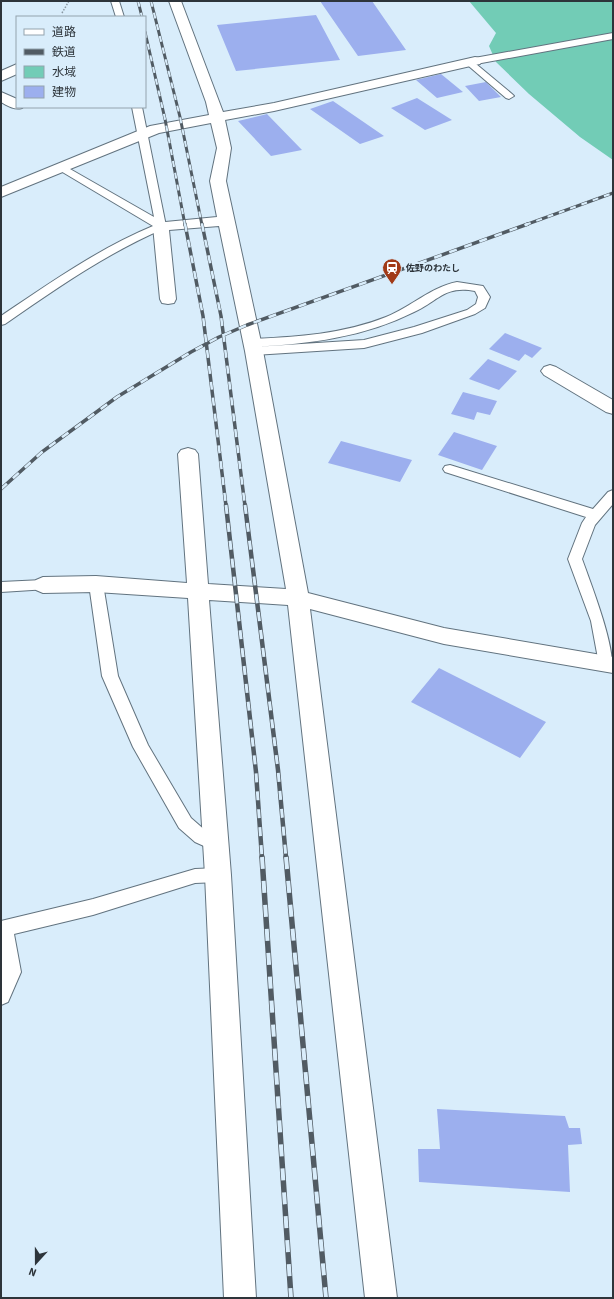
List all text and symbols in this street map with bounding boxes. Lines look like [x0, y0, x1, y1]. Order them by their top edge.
legend [16, 16, 146, 108]
text: 道路 [52, 24, 76, 41]
text: 鉄道 [52, 44, 76, 61]
text: 水域 [52, 64, 76, 81]
text: 建物 [52, 84, 76, 101]
station icon: 佐野のわたし [381, 257, 403, 285]
place label: 佐野のわたし [405, 262, 460, 275]
north arrow [16, 1243, 56, 1283]
text: N [26, 1264, 39, 1280]

